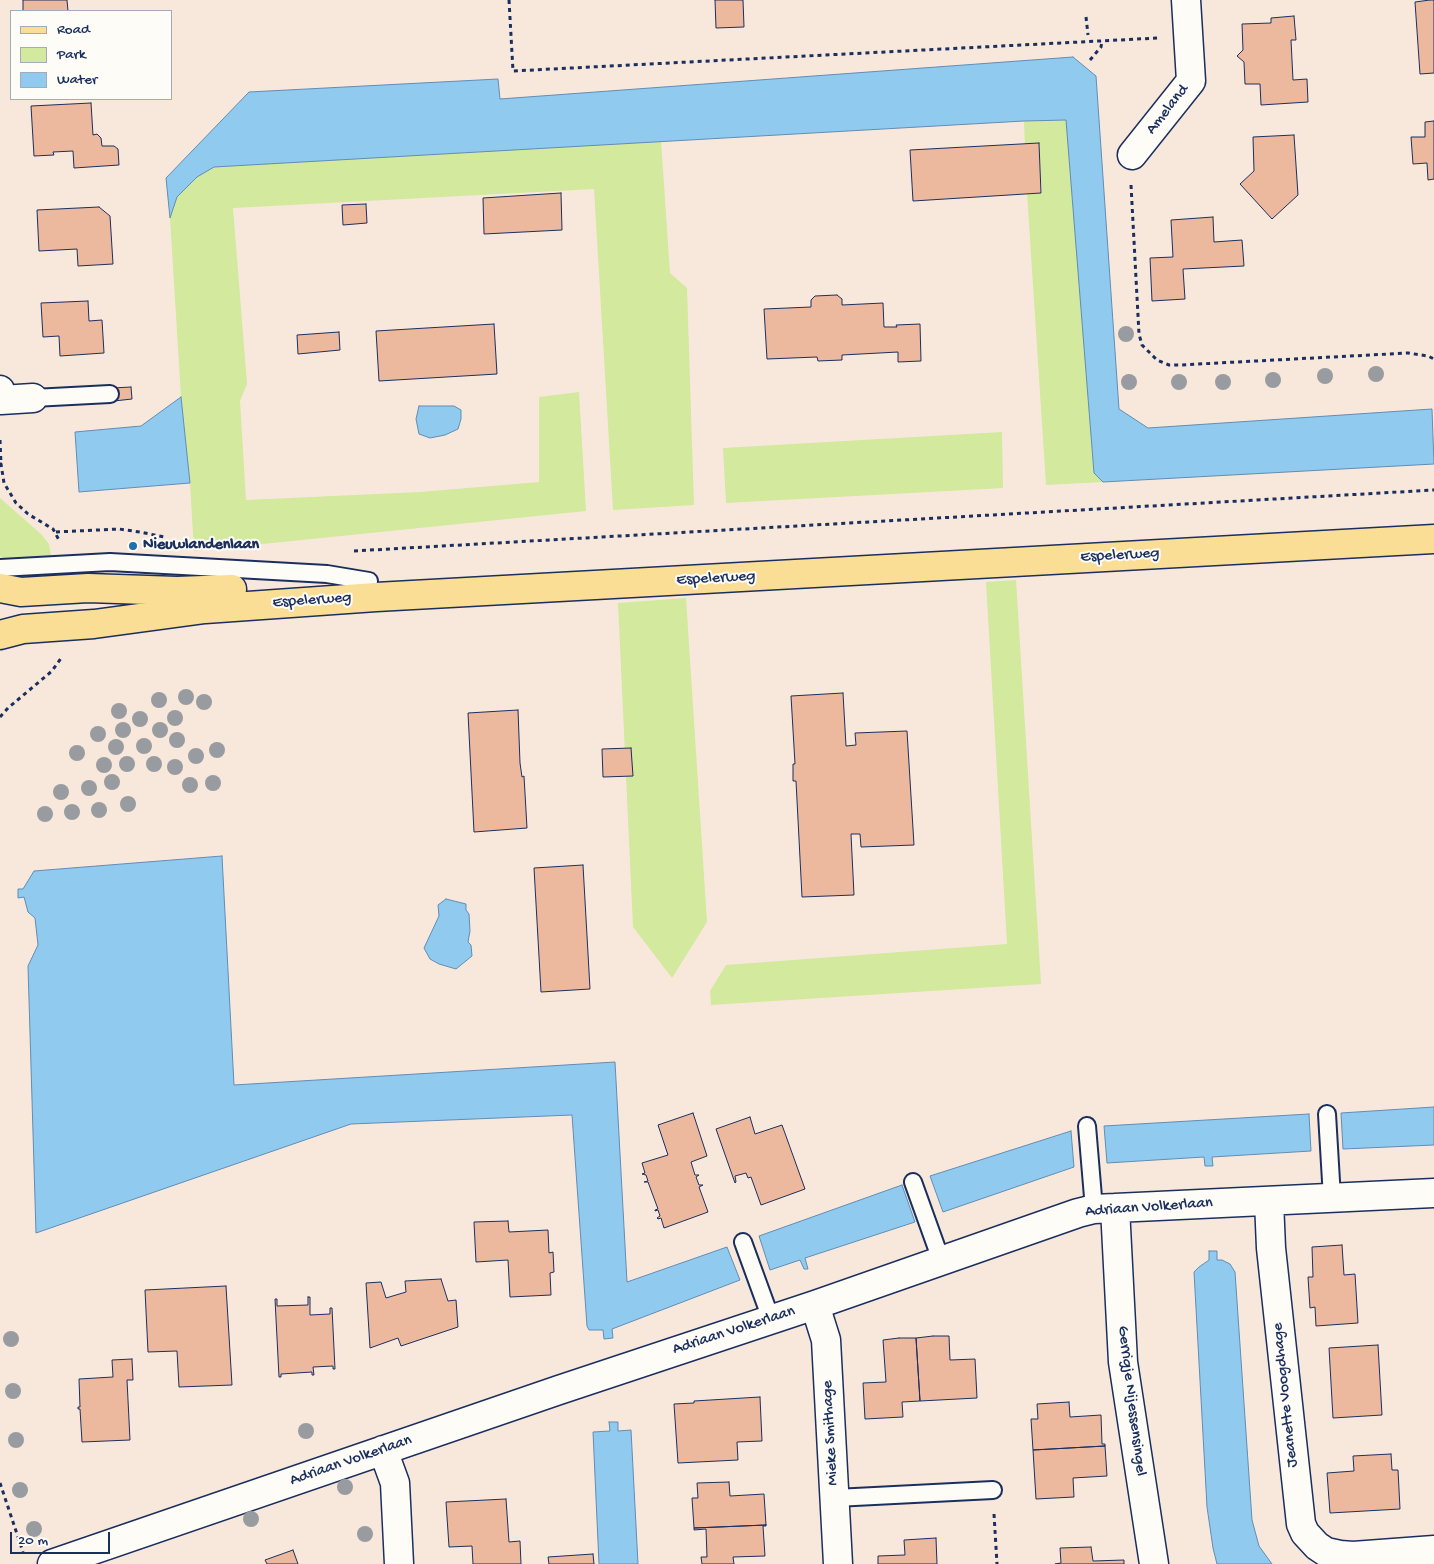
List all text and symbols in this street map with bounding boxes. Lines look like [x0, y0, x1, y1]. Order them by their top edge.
legend [10, 10, 172, 100]
text: Road [57, 21, 90, 39]
text: Park [57, 46, 86, 64]
text: Water [57, 71, 97, 89]
street label: Ameland [1142, 81, 1194, 139]
place label: Nieuwlandenlaan [143, 536, 259, 556]
marker: Nieuwlandenlaan [127, 540, 139, 552]
street label: Espelerweg [1080, 544, 1160, 568]
street label: Espelerweg [676, 567, 756, 591]
street label: Espelerweg [272, 589, 352, 613]
street label: Adriaan Volkerlaan [1085, 1194, 1213, 1222]
street label: Adriaan Volkerlaan [670, 1302, 798, 1360]
street label: Jeanette Voogdhage [1269, 1322, 1303, 1468]
street label: Gerrigje Nijessensingel [1112, 1325, 1150, 1477]
street label: Mieke Smithage [819, 1380, 843, 1486]
street label: Adriaan Volkerlaan [287, 1431, 415, 1491]
scale bar [12, 1522, 112, 1554]
text: 20 m [18, 1532, 48, 1550]

